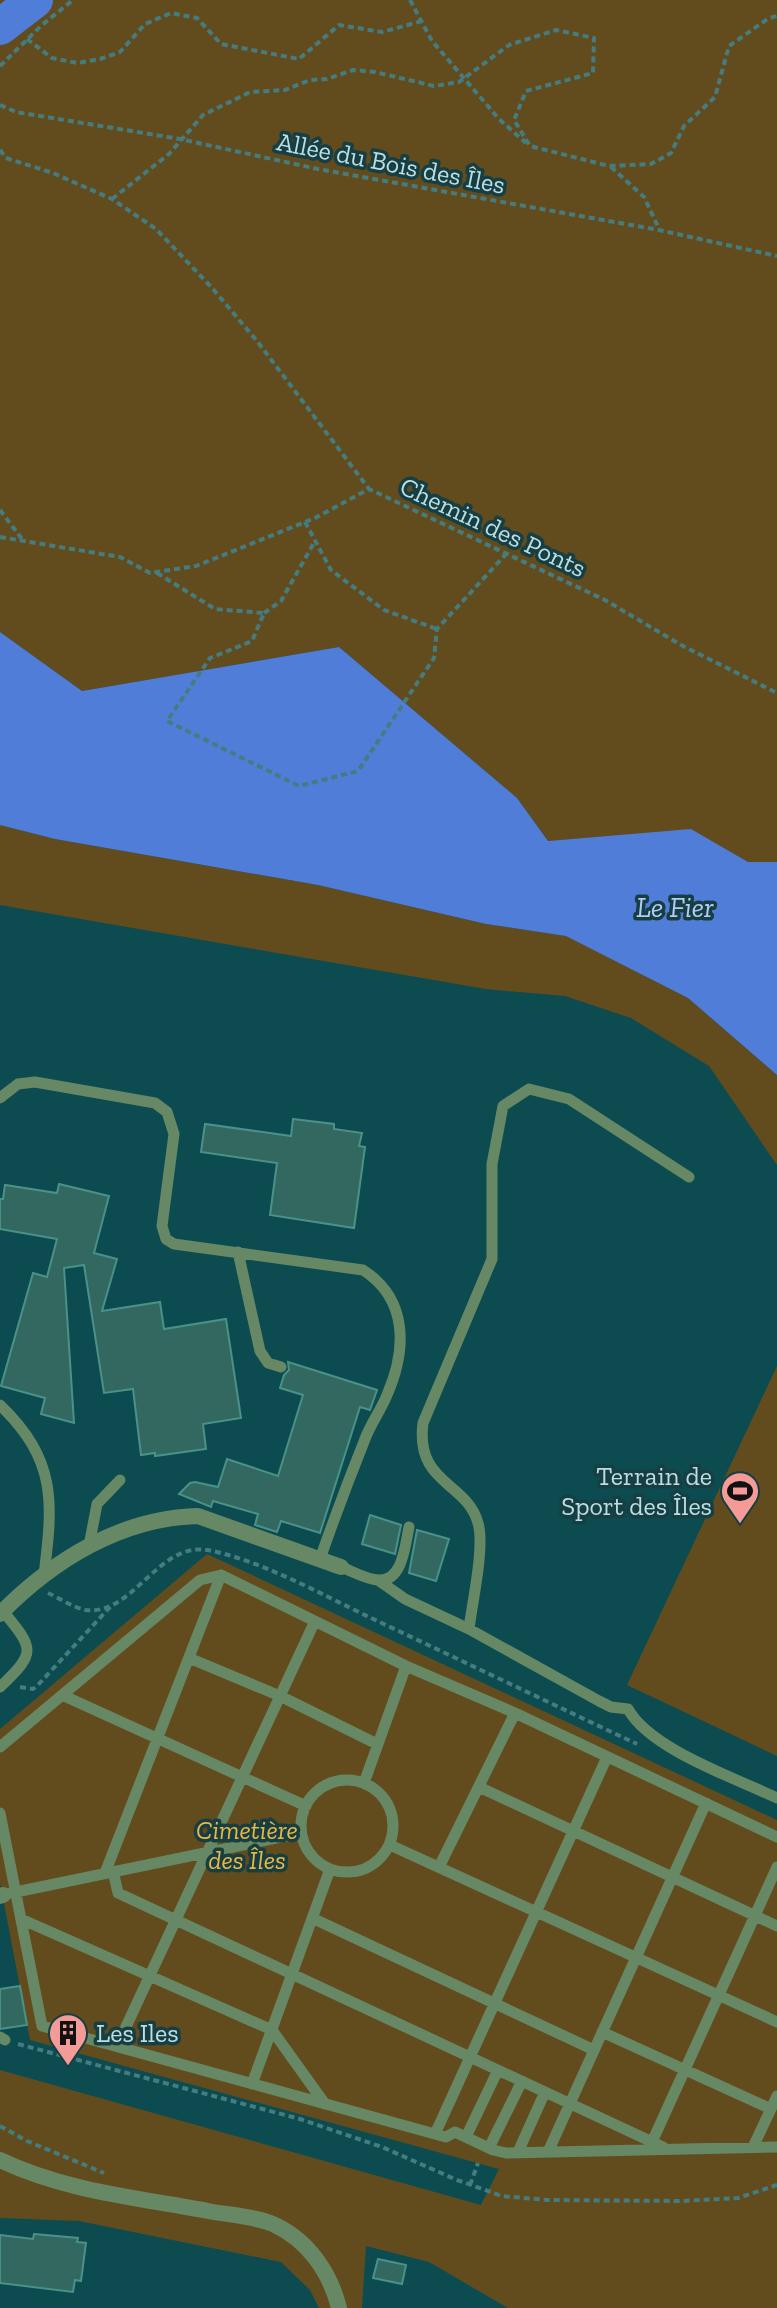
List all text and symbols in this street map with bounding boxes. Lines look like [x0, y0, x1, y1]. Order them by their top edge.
street label: Allée du Bois des Îles [274, 125, 508, 201]
street label: Chemin des Ponts [395, 470, 591, 584]
water label: Le Fier [636, 891, 714, 924]
place label: Terrain de Sport des Îles [561, 1460, 712, 1522]
sports icon: Terrain de Sport des Îles [719, 1470, 761, 1525]
park label: Cimetière des Îles [196, 1814, 298, 1876]
building icon: Les Iles [47, 2012, 89, 2067]
place label: Les Iles [96, 2017, 179, 2049]

